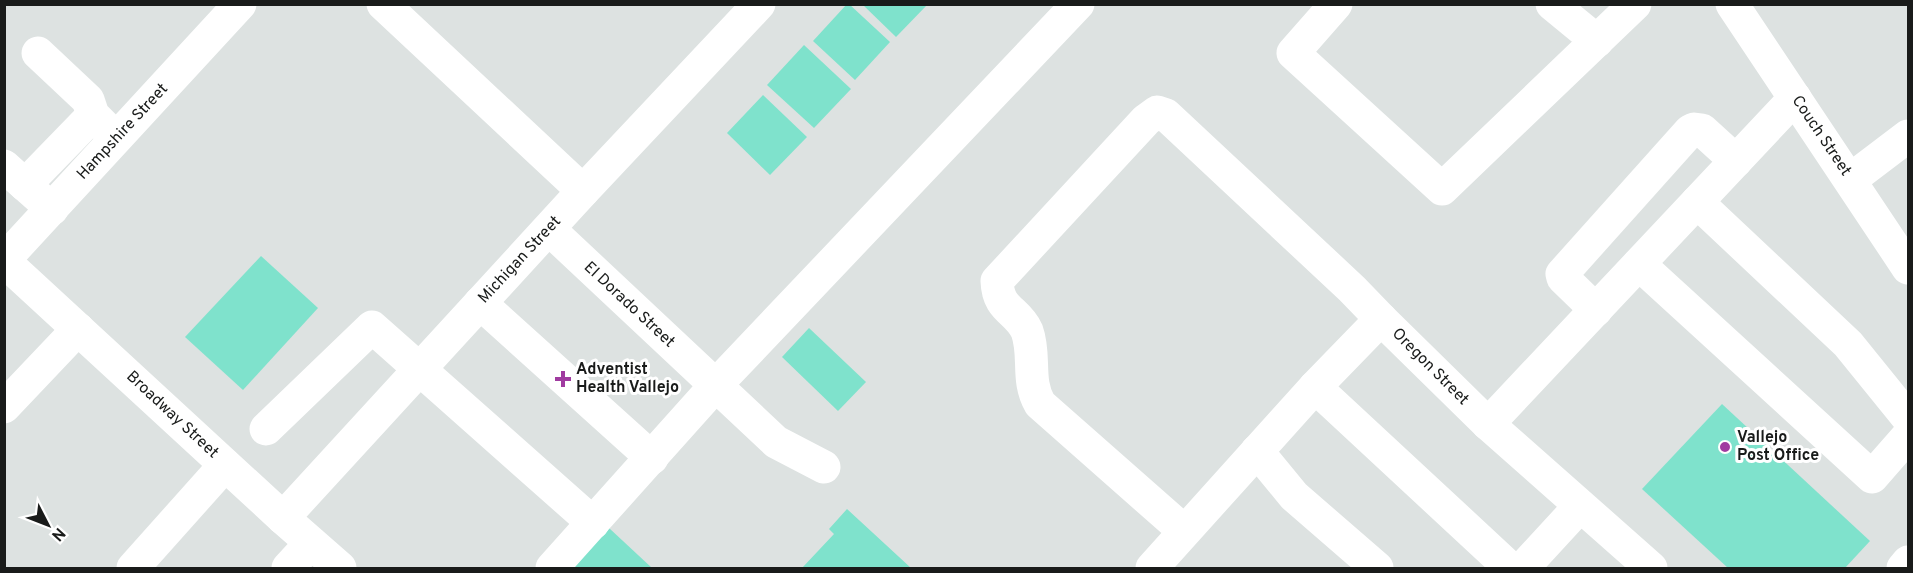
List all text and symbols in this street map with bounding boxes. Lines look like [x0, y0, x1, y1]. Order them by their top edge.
street label: Hampshire Street [73, 80, 173, 184]
street label: Couch Street [1787, 92, 1855, 180]
street label: Michigan Street [474, 212, 566, 308]
street label: El Dorado Street [579, 258, 679, 352]
street label: Oregon Street [1387, 324, 1473, 410]
place label: Adventist Health Vallejo [576, 360, 679, 398]
street label: Broadway Street [122, 367, 222, 463]
marker: Adventist Health Vallejo [554, 370, 572, 388]
place label: Vallejo Post Office [1737, 428, 1819, 466]
marker: Vallejo Post Office [1718, 440, 1732, 454]
north arrow [18, 495, 78, 555]
text: N [46, 523, 69, 545]

